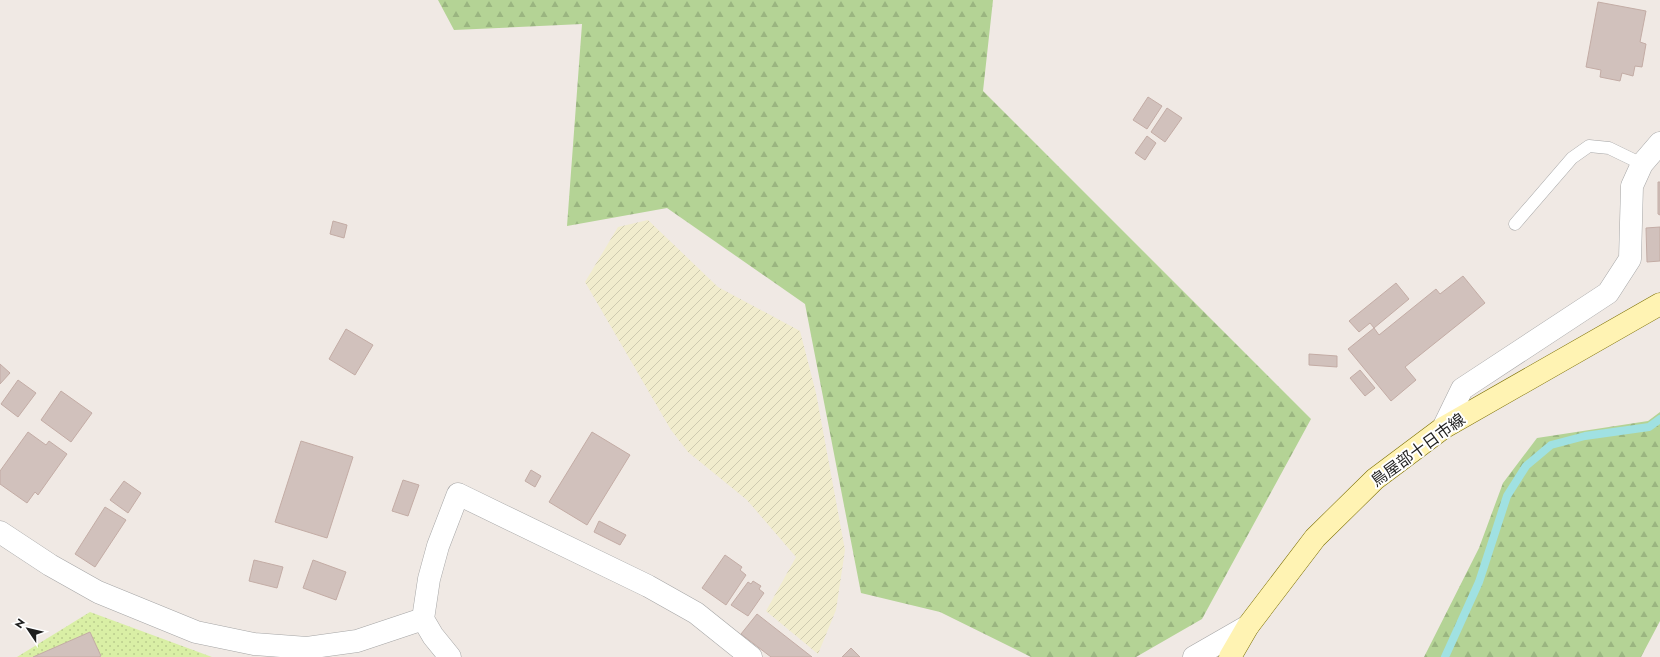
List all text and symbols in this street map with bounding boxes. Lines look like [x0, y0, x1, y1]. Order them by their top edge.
street label: 鳥屋部十日市線 [1366, 408, 1470, 492]
north arrow [8, 609, 48, 649]
text: N [11, 615, 29, 631]

